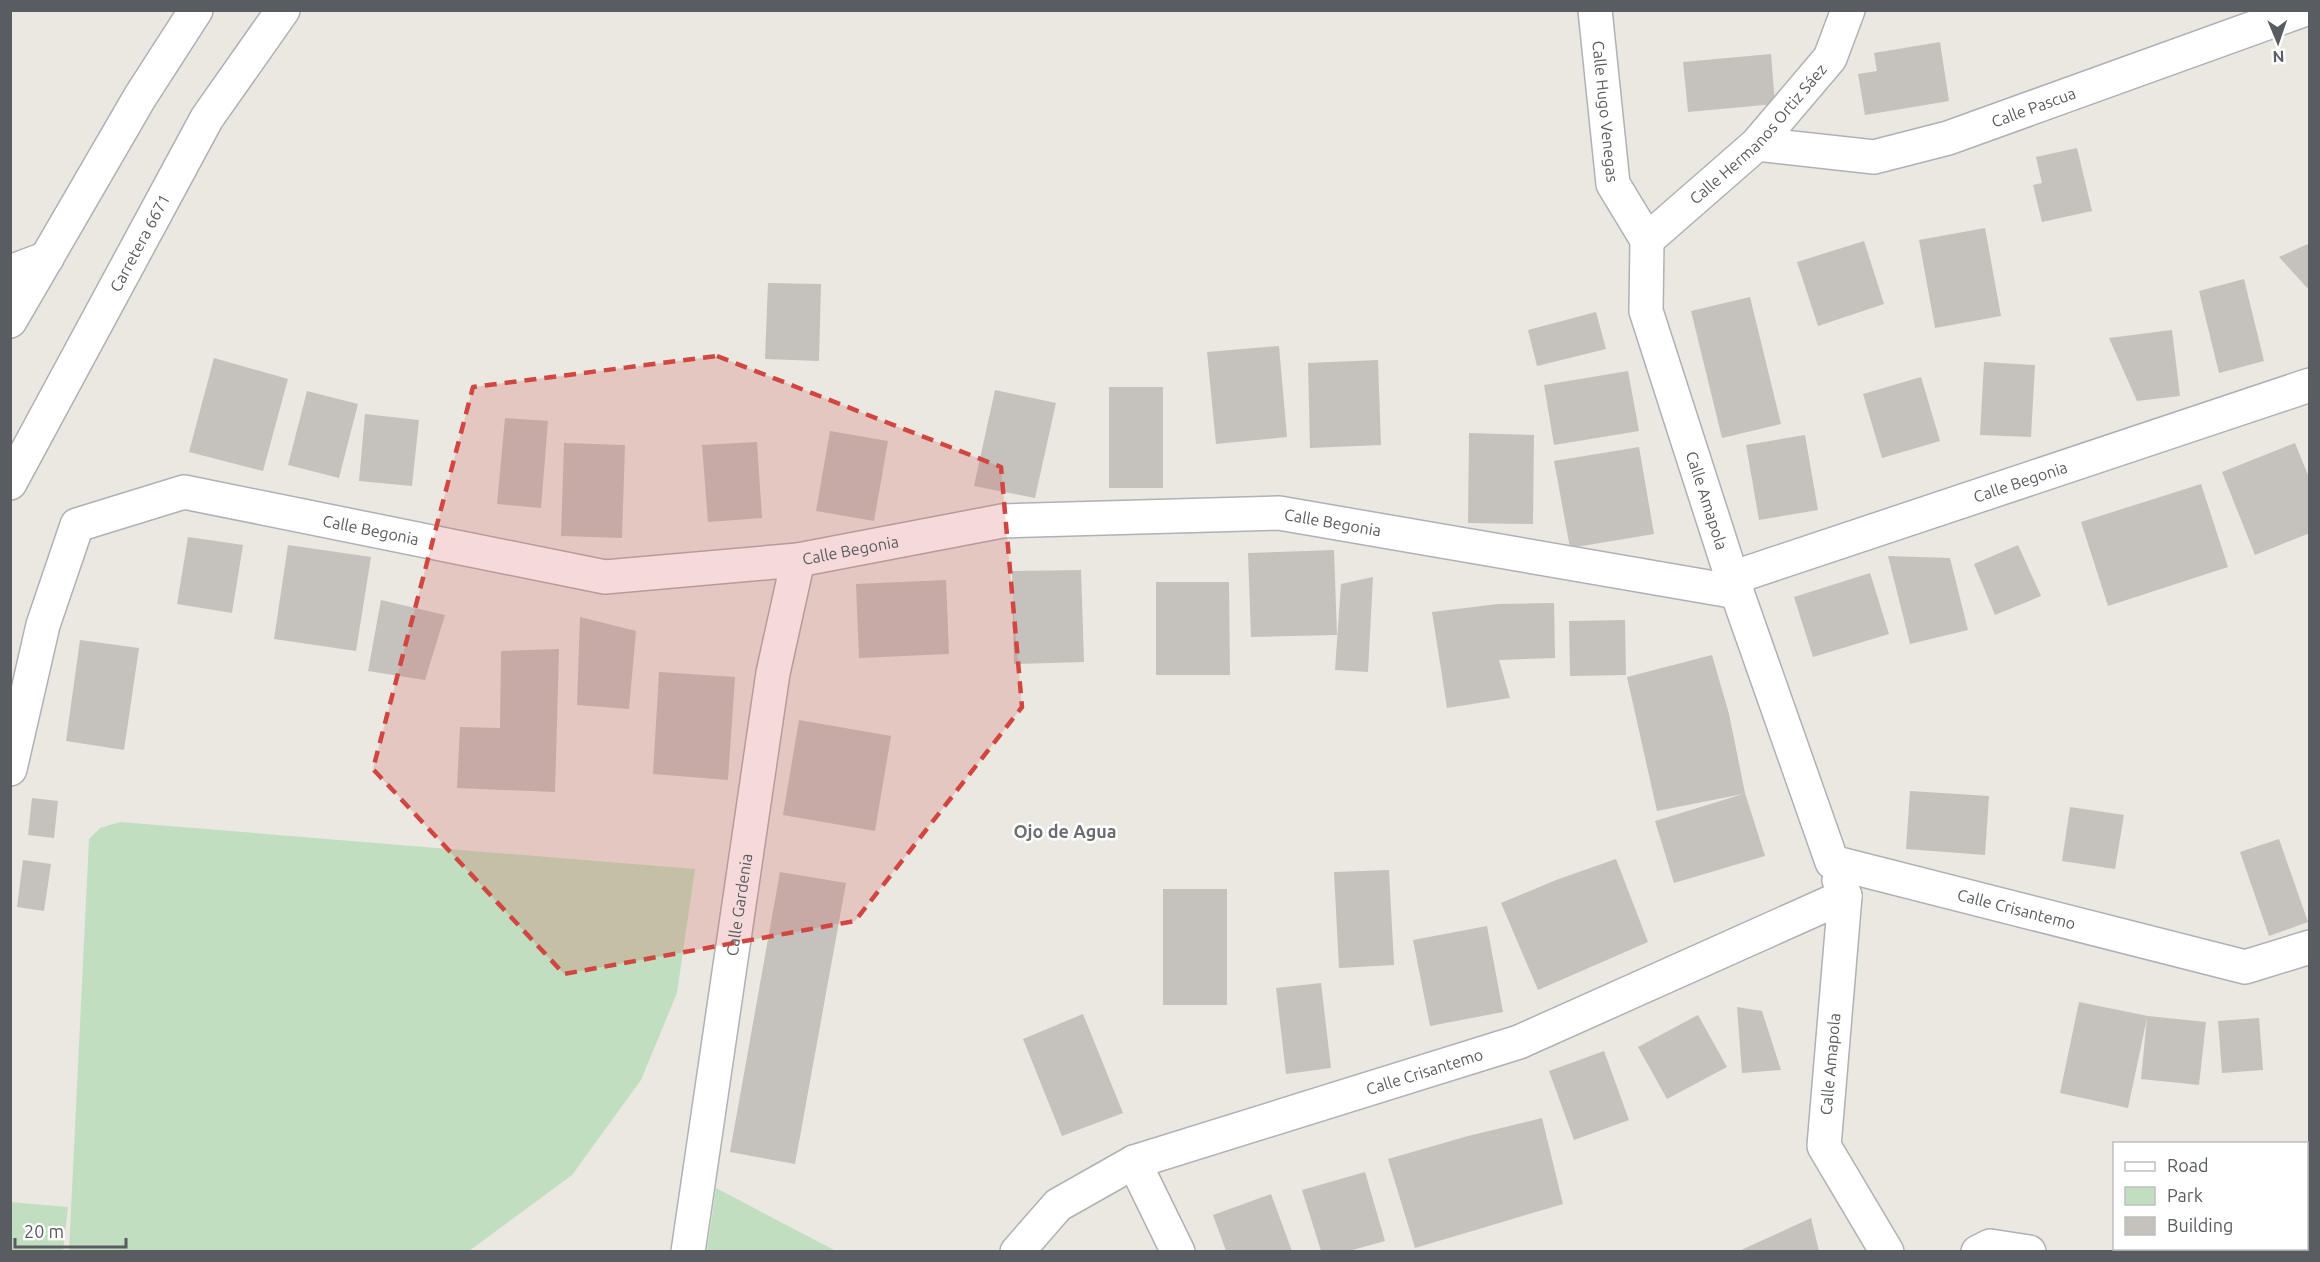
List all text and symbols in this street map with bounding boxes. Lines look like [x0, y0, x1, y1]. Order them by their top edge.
north arrow [2248, 12, 2308, 72]
street label: Calle Hugo Venegas [1589, 40, 1622, 183]
text: N [2272, 48, 2285, 66]
street label: Calle Hermanos Ortiz Sáez [1686, 60, 1830, 208]
street label: Calle Pascua [1989, 84, 2078, 131]
street label: Carretera 6671 [106, 191, 173, 295]
street label: Calle Amapola [1683, 449, 1731, 552]
street label: Calle Begonia [1971, 458, 2070, 506]
street label: Calle Begonia [1283, 505, 1383, 539]
street label: Calle Begonia [321, 511, 421, 548]
street label: Calle Begonia [801, 532, 900, 568]
district label: Ojo de Agua [1013, 821, 1117, 841]
street label: Calle Gardenia [723, 852, 755, 957]
street label: Calle Crisantemo [1955, 885, 2078, 933]
street label: Calle Amapola [1817, 1012, 1843, 1116]
street label: Calle Crisantemo [1364, 1045, 1485, 1098]
legend [2113, 1142, 2308, 1250]
text: Road [2167, 1155, 2209, 1175]
text: Park [2167, 1185, 2203, 1205]
scale bar [15, 1211, 126, 1249]
text: Building [2167, 1215, 2233, 1235]
text: 20 m [24, 1221, 64, 1241]

